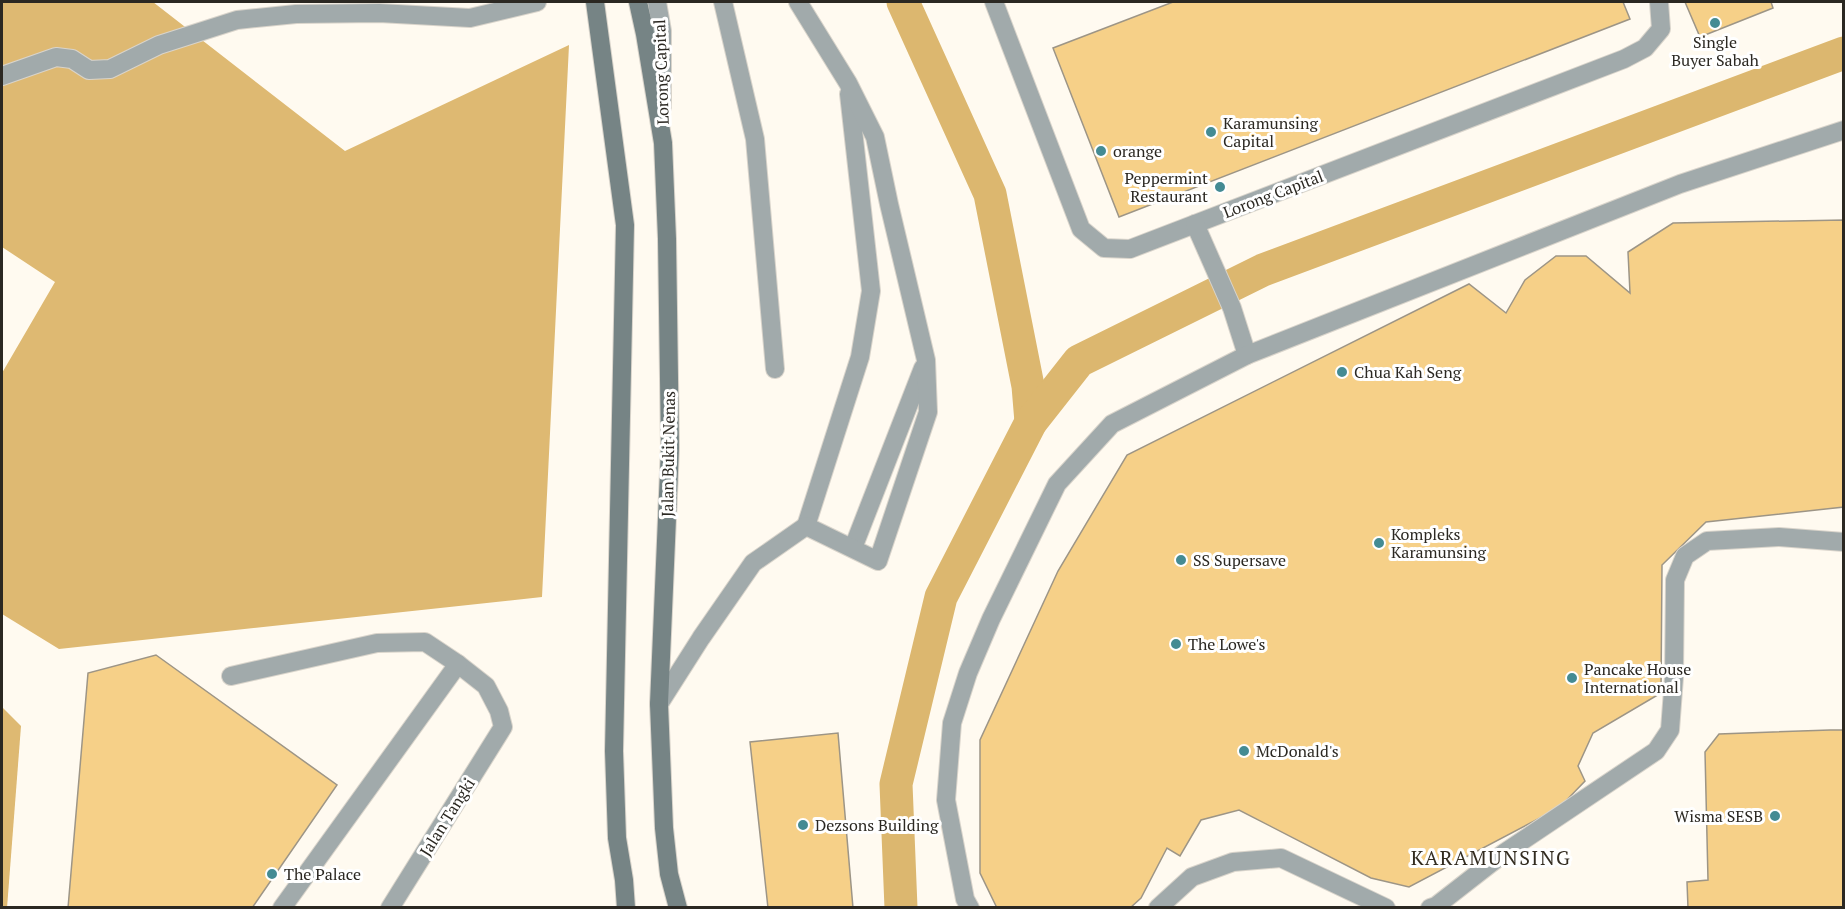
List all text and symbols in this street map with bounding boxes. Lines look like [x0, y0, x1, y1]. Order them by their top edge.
marker: Single Buyer Sabah [1708, 16, 1722, 30]
street label: Lorong Capital [648, 19, 674, 125]
place label: Single Buyer Sabah [1671, 31, 1759, 71]
place label: Karamunsing Capital [1223, 112, 1318, 152]
marker: Karamunsing Capital [1204, 125, 1218, 139]
place label: orange [1113, 140, 1162, 162]
marker: orange [1094, 144, 1108, 158]
street label: Lorong Capital [1220, 165, 1326, 223]
place label: Peppermint Restaurant [1125, 167, 1208, 207]
marker: Peppermint Restaurant [1213, 180, 1227, 194]
place label: Chua Kah Seng [1354, 361, 1462, 383]
marker: Chua Kah Seng [1335, 365, 1349, 379]
street label: Jalan Bukit Nenas [656, 391, 680, 517]
place label: Kompleks Karamunsing [1391, 523, 1486, 563]
marker: Kompleks Karamunsing [1372, 536, 1386, 550]
place label: SS Supersave [1193, 549, 1286, 571]
marker: SS Supersave [1174, 553, 1188, 567]
place label: The Lowe's [1188, 633, 1266, 655]
marker: The Lowe's [1169, 637, 1183, 651]
place label: Pancake House International [1584, 658, 1691, 698]
marker: Pancake House International [1565, 671, 1579, 685]
place label: McDonald's [1256, 740, 1339, 762]
marker: McDonald's [1237, 744, 1251, 758]
street label: Jalan Tangki [414, 774, 480, 860]
place label: Wisma SESB [1674, 805, 1763, 827]
marker: Wisma SESB [1768, 809, 1782, 823]
place label: Dezsons Building [815, 814, 939, 836]
marker: Dezsons Building [796, 818, 810, 832]
district label: KARAMUNSING [1411, 844, 1571, 871]
place label: The Palace [284, 863, 361, 885]
marker: The Palace [265, 867, 279, 881]

